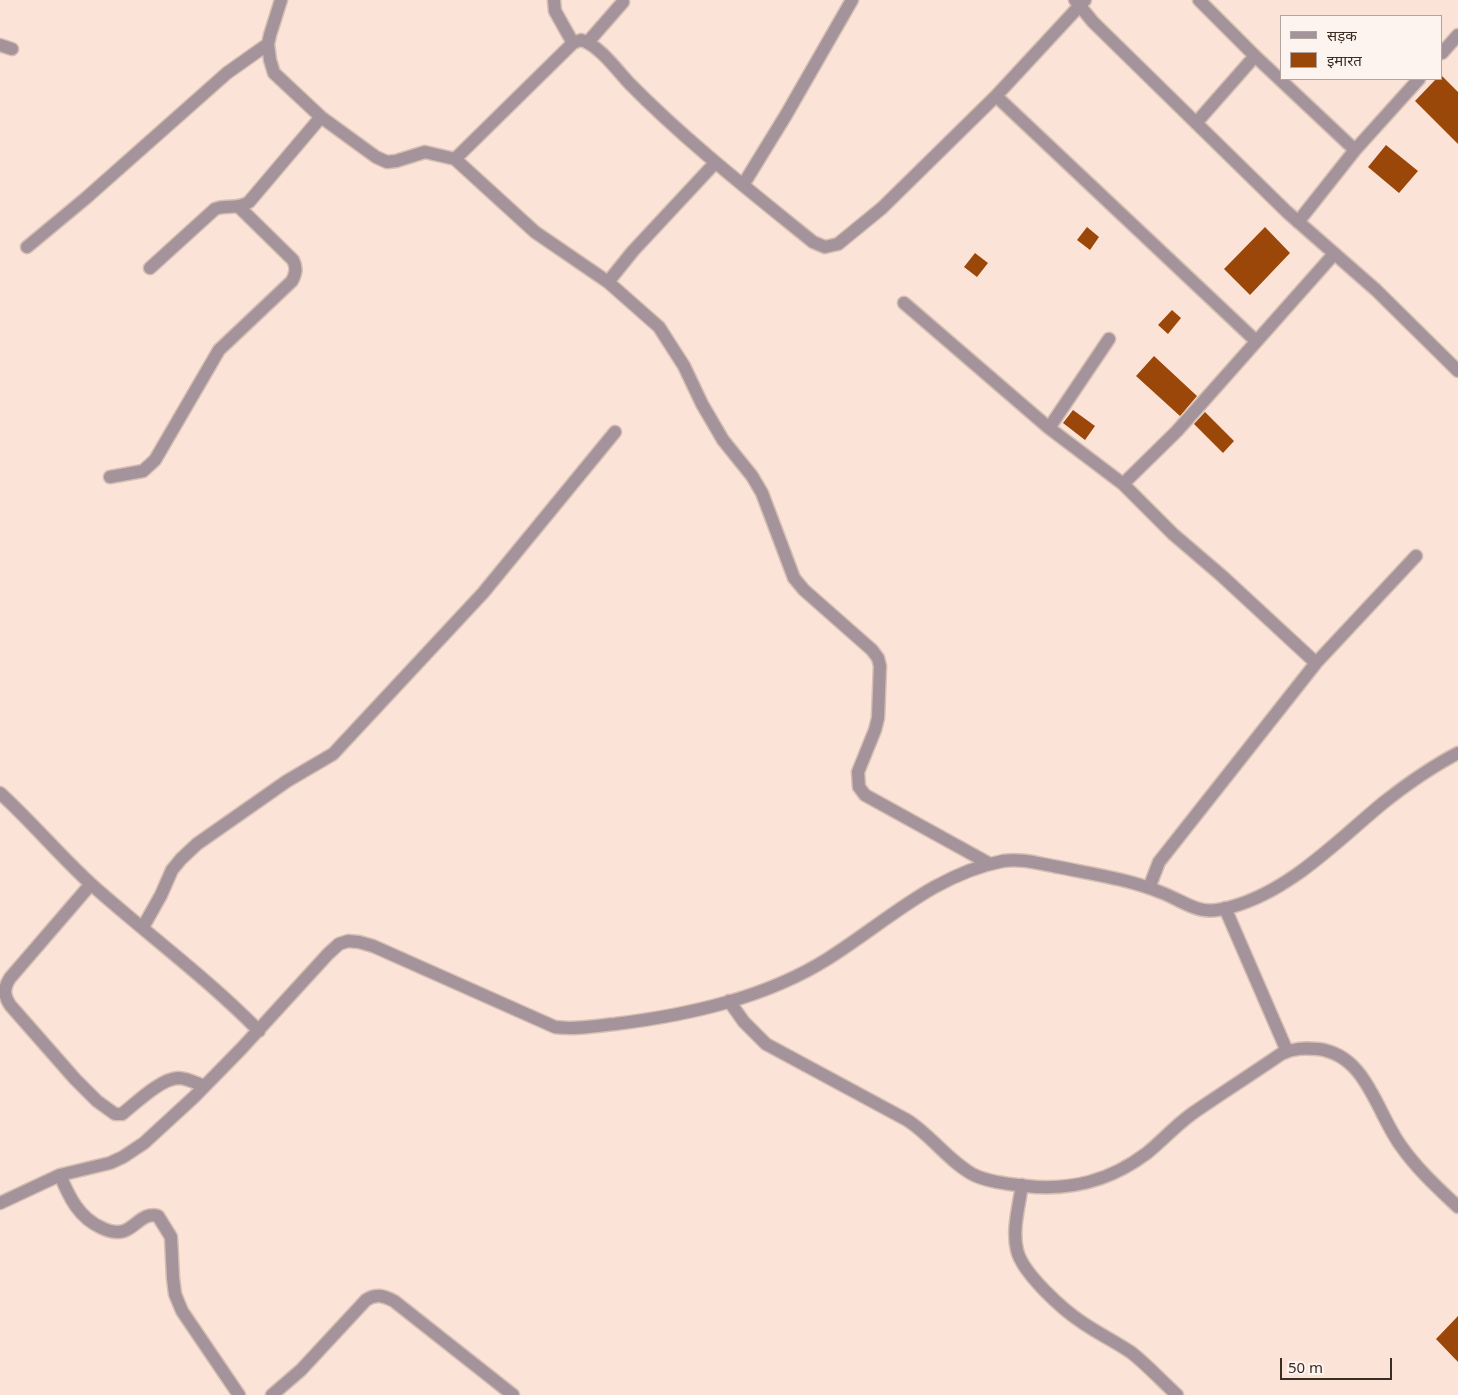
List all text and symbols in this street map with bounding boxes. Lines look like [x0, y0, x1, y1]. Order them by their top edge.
legend [1280, 15, 1443, 80]
text: सड़क [1327, 25, 1357, 45]
text: इमारत [1327, 50, 1362, 70]
scale bar [1283, 1348, 1396, 1380]
text: 50 m [1288, 1357, 1323, 1377]

